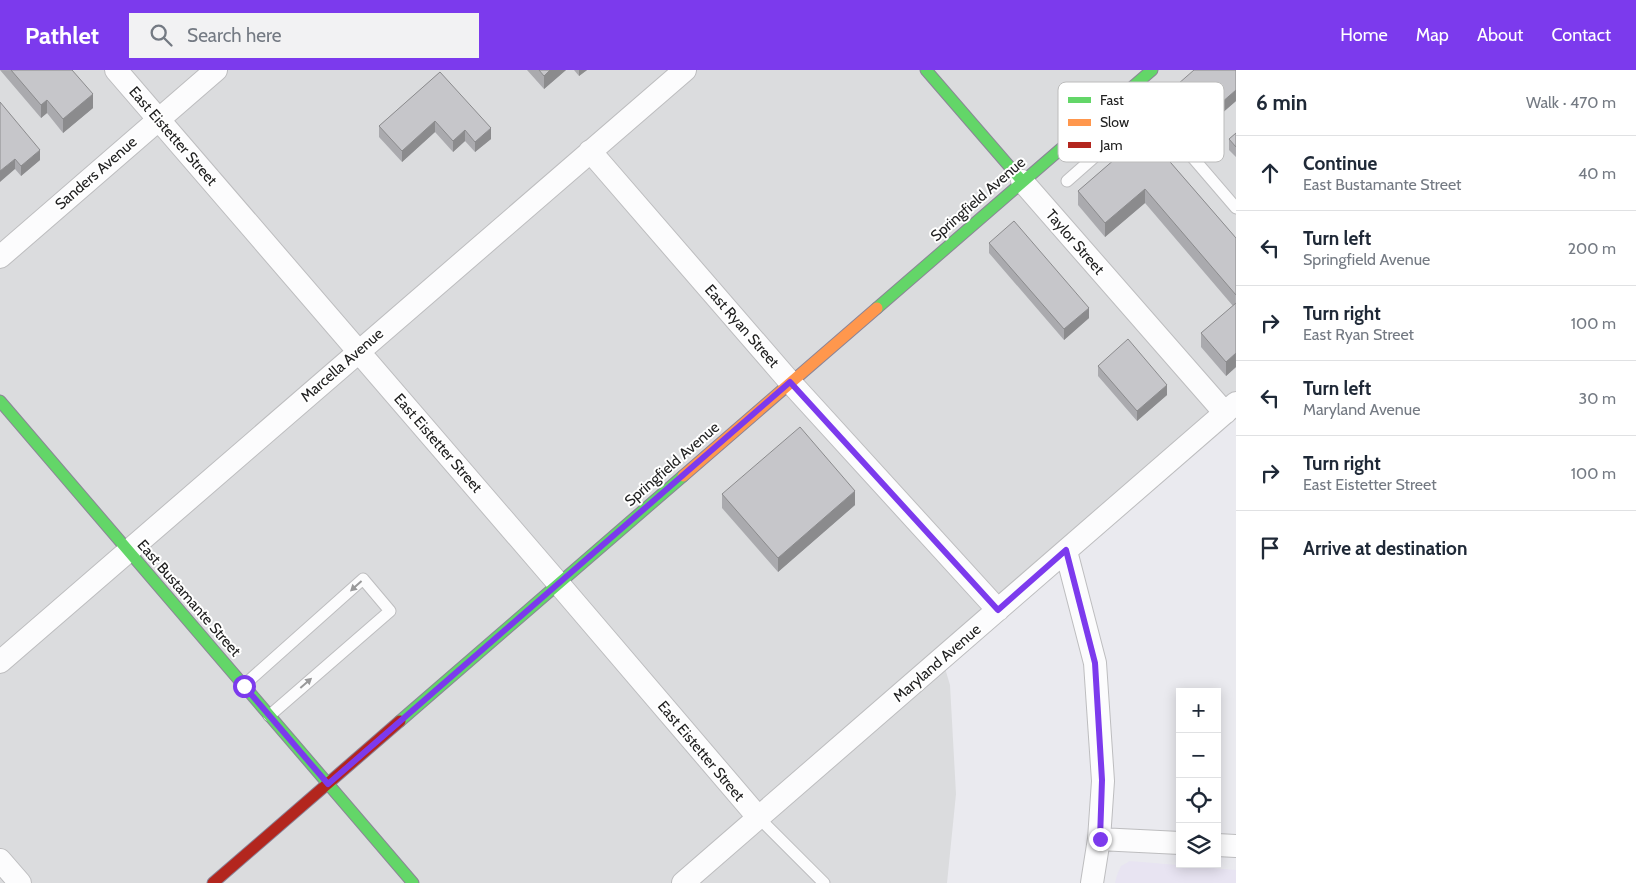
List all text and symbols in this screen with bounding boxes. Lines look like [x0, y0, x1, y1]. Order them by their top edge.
search box [129, 13, 479, 58]
text: Pathlet [25, 21, 99, 50]
icon: search [147, 21, 175, 49]
text: Search here [187, 24, 281, 47]
text: Home [1340, 24, 1388, 46]
text: Map [1416, 24, 1449, 46]
text: About [1477, 24, 1523, 46]
text: Contact [1551, 24, 1611, 46]
legend [1058, 82, 1224, 162]
street label: East Eistetter Street [125, 83, 221, 189]
text: 6 min [1256, 90, 1307, 115]
text: Fast [1100, 91, 1124, 109]
text: Walk · 470 m [1526, 93, 1616, 112]
text: Slow [1100, 113, 1129, 131]
street label: Sanders Avenue [52, 132, 141, 213]
text: Jam [1099, 136, 1122, 154]
text: Continue [1303, 152, 1377, 175]
street label: Springfield Avenue [927, 153, 1029, 245]
icon: ahead [1256, 159, 1284, 187]
text: 40 m [1578, 164, 1616, 183]
text: East Bustamante Street [1303, 175, 1461, 194]
street label: Taylor Street [1042, 206, 1108, 278]
text: Turn left [1303, 227, 1371, 250]
icon: left [1256, 234, 1284, 262]
text: 200 m [1568, 239, 1616, 258]
text: Springfield Avenue [1303, 250, 1430, 269]
street label: East Ryan Street [701, 281, 783, 371]
text: Turn right [1303, 302, 1381, 325]
icon: right [1256, 309, 1284, 337]
text: 100 m [1571, 314, 1616, 333]
street label: Marcella Avenue [297, 324, 387, 406]
text: East Ryan Street [1303, 325, 1414, 344]
text: Turn left [1303, 377, 1371, 400]
icon: left [1256, 384, 1284, 412]
text: 30 m [1579, 389, 1616, 408]
street label: East Eistetter Street [390, 390, 486, 496]
text: Maryland Avenue [1303, 400, 1420, 419]
street label: Springfield Avenue [621, 418, 723, 510]
text: Turn right [1303, 452, 1381, 475]
icon: right [1256, 459, 1284, 487]
text: 100 m [1571, 464, 1616, 483]
text: East Eistetter Street [1303, 475, 1437, 494]
icon: arrive [1256, 534, 1284, 562]
street label: East Bustamante Street [133, 536, 245, 660]
text: Arrive at destination [1303, 537, 1467, 560]
one-way arrow [350, 580, 363, 591]
street label: Maryland Avenue [890, 620, 985, 706]
route start [233, 675, 256, 698]
one-way arrow [299, 678, 312, 689]
map controls [1176, 688, 1221, 868]
button: + [1176, 688, 1221, 733]
street label: East Eistetter Street [654, 697, 748, 805]
button: − [1176, 733, 1221, 778]
button: locate [1176, 778, 1221, 823]
button: layers [1176, 823, 1221, 868]
route end [1089, 828, 1112, 851]

